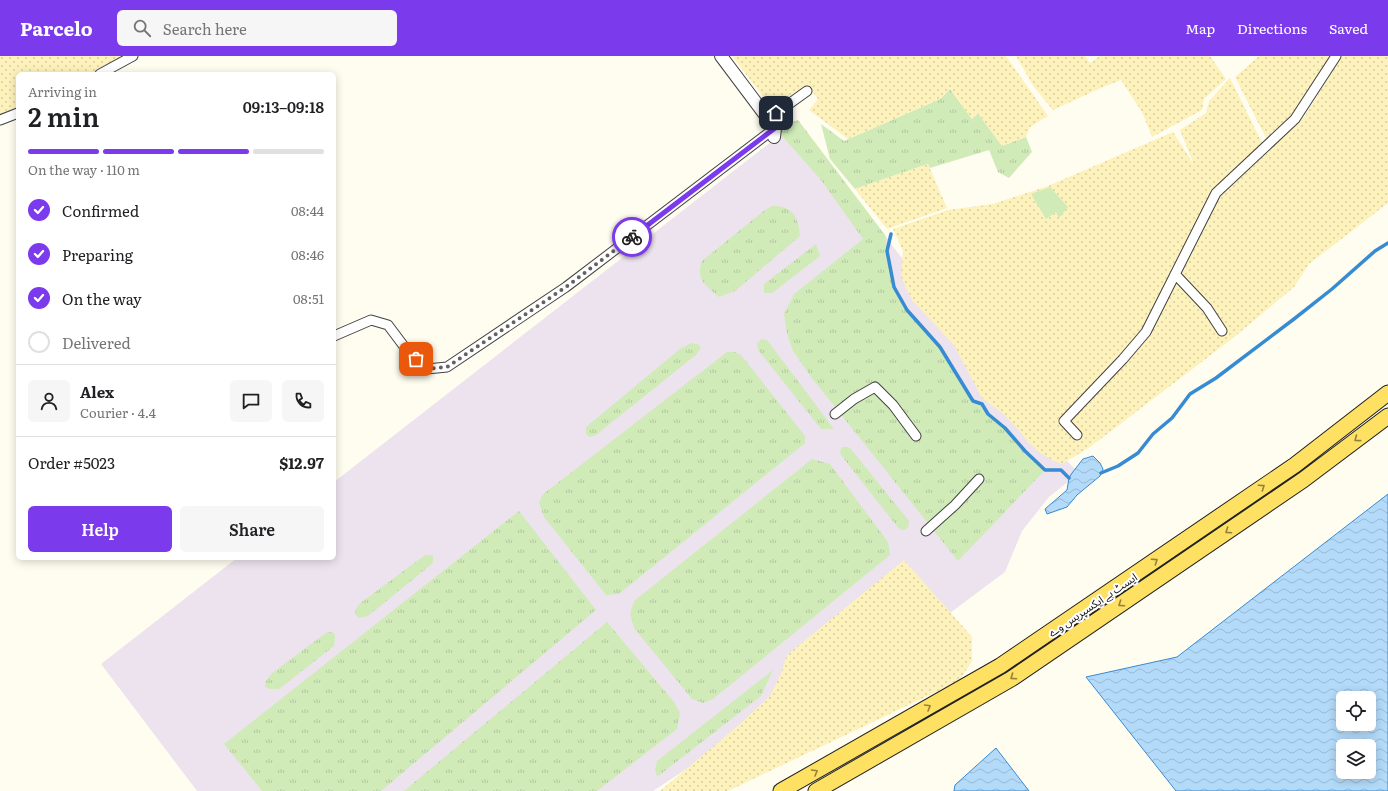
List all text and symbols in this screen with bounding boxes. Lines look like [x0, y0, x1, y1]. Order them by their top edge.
search box [117, 10, 397, 46]
text: Parcelo [20, 14, 93, 42]
icon: search [131, 17, 153, 39]
text: Search here [163, 17, 247, 40]
text: Map [1185, 18, 1215, 38]
text: Directions [1237, 18, 1307, 38]
text: Saved [1329, 18, 1368, 38]
text: Arriving in [28, 82, 97, 101]
text: 09:13–09:18 [243, 95, 324, 118]
text: 2 min [28, 96, 99, 135]
pin [759, 96, 793, 130]
icon: home [765, 102, 787, 124]
text: On the way · 110 m [28, 160, 140, 179]
icon: check [28, 199, 50, 221]
text: Confirmed [62, 199, 139, 222]
text: 08:44 [291, 201, 324, 220]
courier [612, 217, 652, 257]
icon: bike [621, 226, 643, 248]
icon: check [28, 243, 50, 265]
text: Preparing [62, 243, 133, 266]
text: 08:46 [291, 245, 324, 264]
icon: check [28, 287, 50, 309]
text: On the way [62, 287, 142, 310]
text: 08:51 [293, 289, 324, 308]
text: Delivered [62, 331, 131, 354]
pin [399, 342, 433, 376]
icon: bag [405, 348, 427, 370]
button: person [28, 380, 70, 422]
text: Alex [80, 380, 114, 403]
button: chat [230, 380, 272, 422]
button: phone [282, 380, 324, 422]
text: Courier · 4.4 [80, 403, 156, 422]
one-way arrow [1354, 435, 1361, 442]
text: Order #5023 [28, 451, 115, 474]
text: $12.97 [279, 451, 324, 474]
one-way arrow [1258, 484, 1265, 492]
button: Help [28, 506, 172, 552]
button: Share [180, 506, 324, 552]
one-way arrow [1225, 526, 1232, 534]
one-way arrow [1150, 559, 1157, 566]
street label: ایسٹ بے ایکسپریس وے [1044, 568, 1140, 641]
one-way arrow [1118, 599, 1125, 606]
one-way arrow [1011, 672, 1018, 679]
map controls [1336, 691, 1376, 779]
button: locate [1336, 691, 1376, 731]
one-way arrow [924, 704, 931, 711]
button: layers [1336, 739, 1376, 779]
one-way arrow [811, 769, 818, 776]

